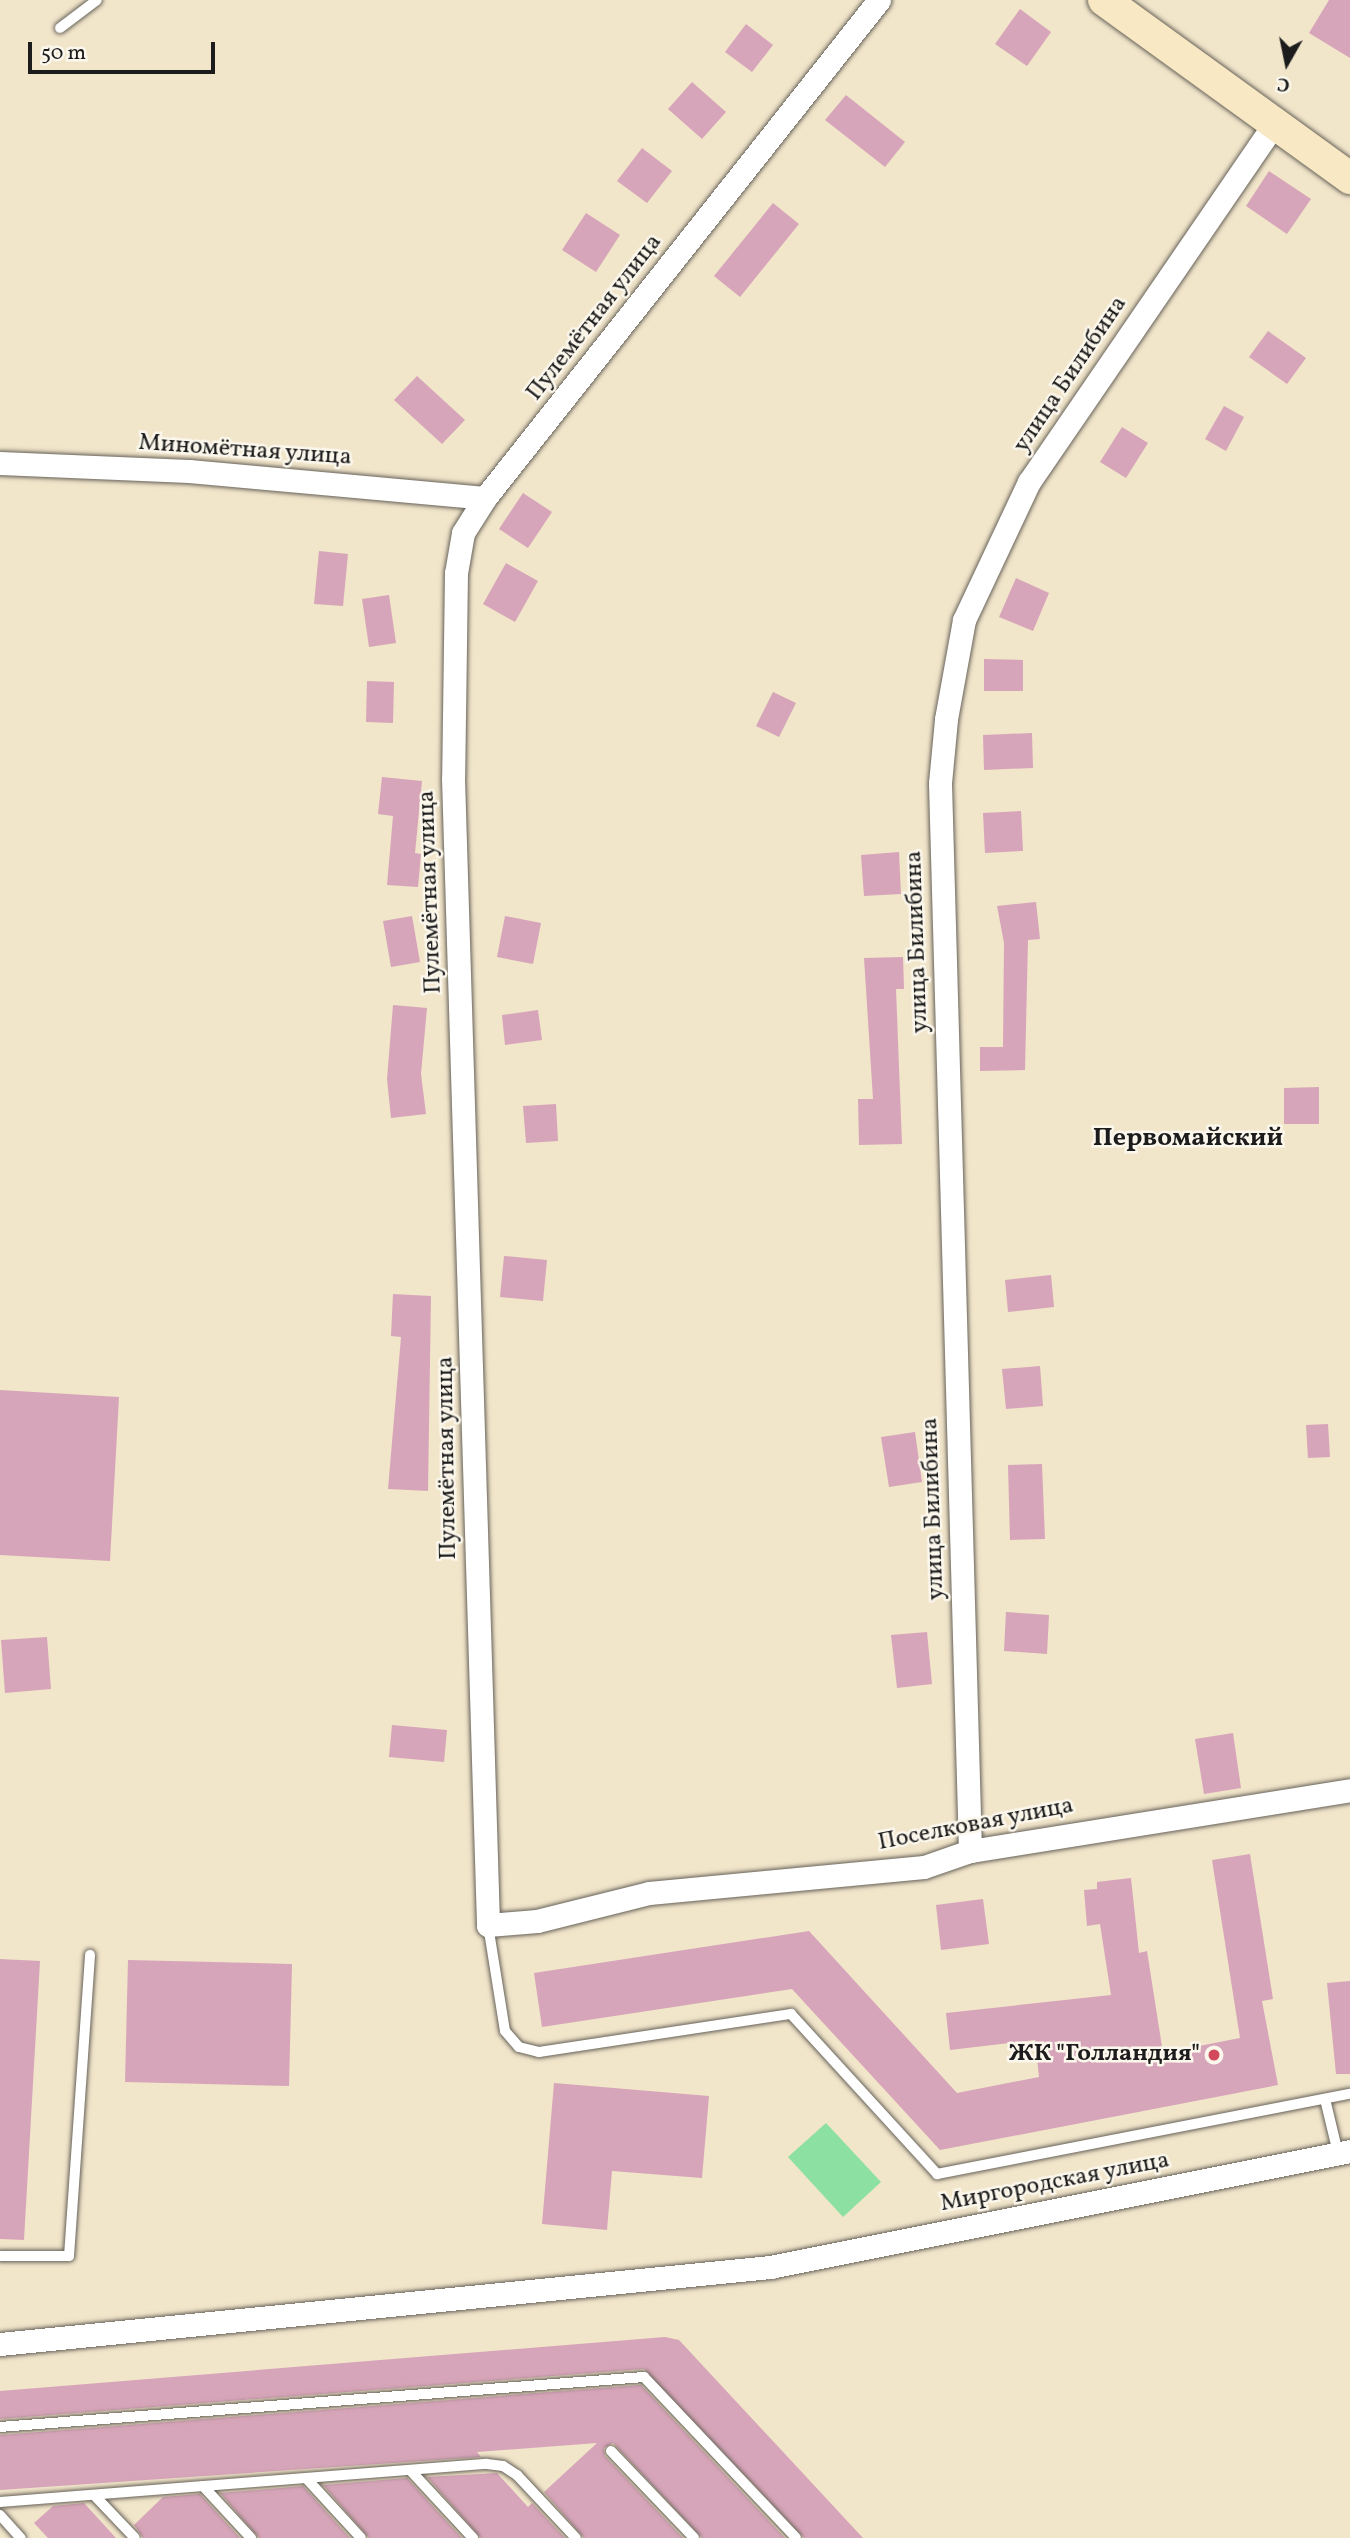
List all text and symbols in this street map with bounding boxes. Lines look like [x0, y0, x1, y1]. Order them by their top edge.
scale bar [32, 28, 219, 72]
north arrow [1252, 28, 1322, 98]
text: 50 m [41, 39, 86, 68]
text: С [1276, 70, 1292, 98]
street label: Пулемётная улица [521, 229, 669, 407]
street label: улица Билибина [1008, 291, 1134, 459]
street label: Миномётная улица [137, 429, 353, 473]
street label: Пулемётная улица [413, 789, 449, 995]
street label: улица Билибина [900, 850, 936, 1034]
district label: Первомайский [1093, 1123, 1283, 1155]
street label: Пулемётная улица [432, 1356, 464, 1560]
street label: улица Билибина [916, 1417, 952, 1601]
street label: Поселковая улица [875, 1792, 1077, 1858]
place label: ЖК "Голландия" [1009, 2041, 1200, 2069]
marker: ЖК "Голландия" [1206, 2047, 1222, 2063]
street label: Миргородская улица [938, 2147, 1172, 2219]

